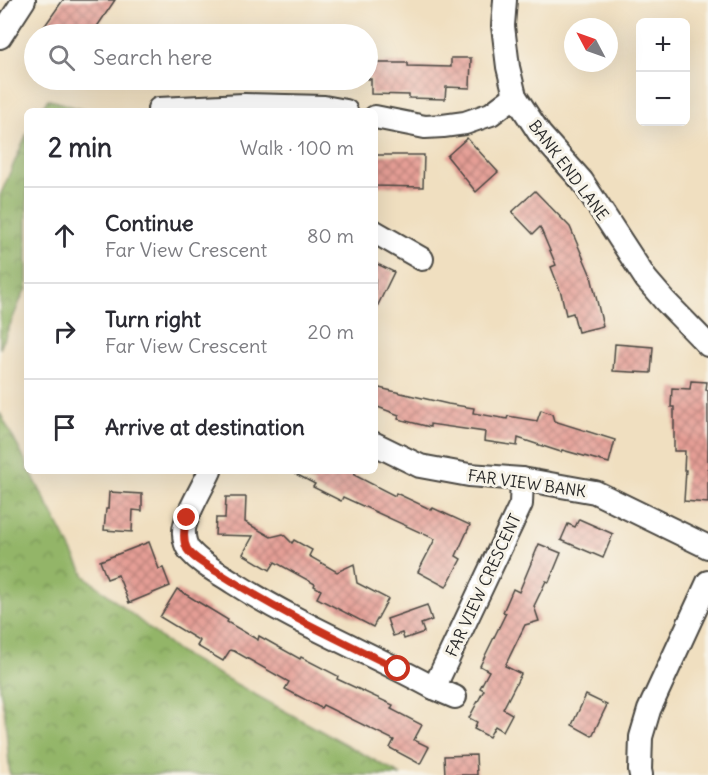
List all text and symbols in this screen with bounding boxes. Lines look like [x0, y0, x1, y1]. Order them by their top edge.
north arrow [564, 18, 618, 72]
map controls [636, 18, 690, 126]
button: + [636, 18, 690, 72]
search box [24, 24, 378, 90]
icon: search [45, 41, 78, 74]
text: Search here [93, 43, 212, 71]
button: − [636, 72, 690, 126]
street label: BANK END LANE [525, 116, 613, 224]
text: 2 min [48, 131, 112, 164]
text: Walk · 100 m [240, 135, 354, 160]
text: Continue [105, 209, 194, 237]
icon: ahead [48, 219, 81, 252]
text: 80 m [307, 223, 354, 248]
text: Far View Crescent [105, 237, 267, 262]
text: Turn right [105, 305, 201, 333]
icon: right [48, 315, 81, 348]
text: 20 m [308, 319, 354, 344]
text: Far View Crescent [105, 333, 267, 358]
icon: arrive [48, 411, 81, 444]
text: Arrive at destination [105, 413, 305, 441]
street label: FAR VIEW BANK [467, 465, 587, 501]
route end [173, 504, 199, 530]
street label: FAR VIEW CRESCENT [441, 510, 525, 660]
route start [384, 655, 410, 681]

